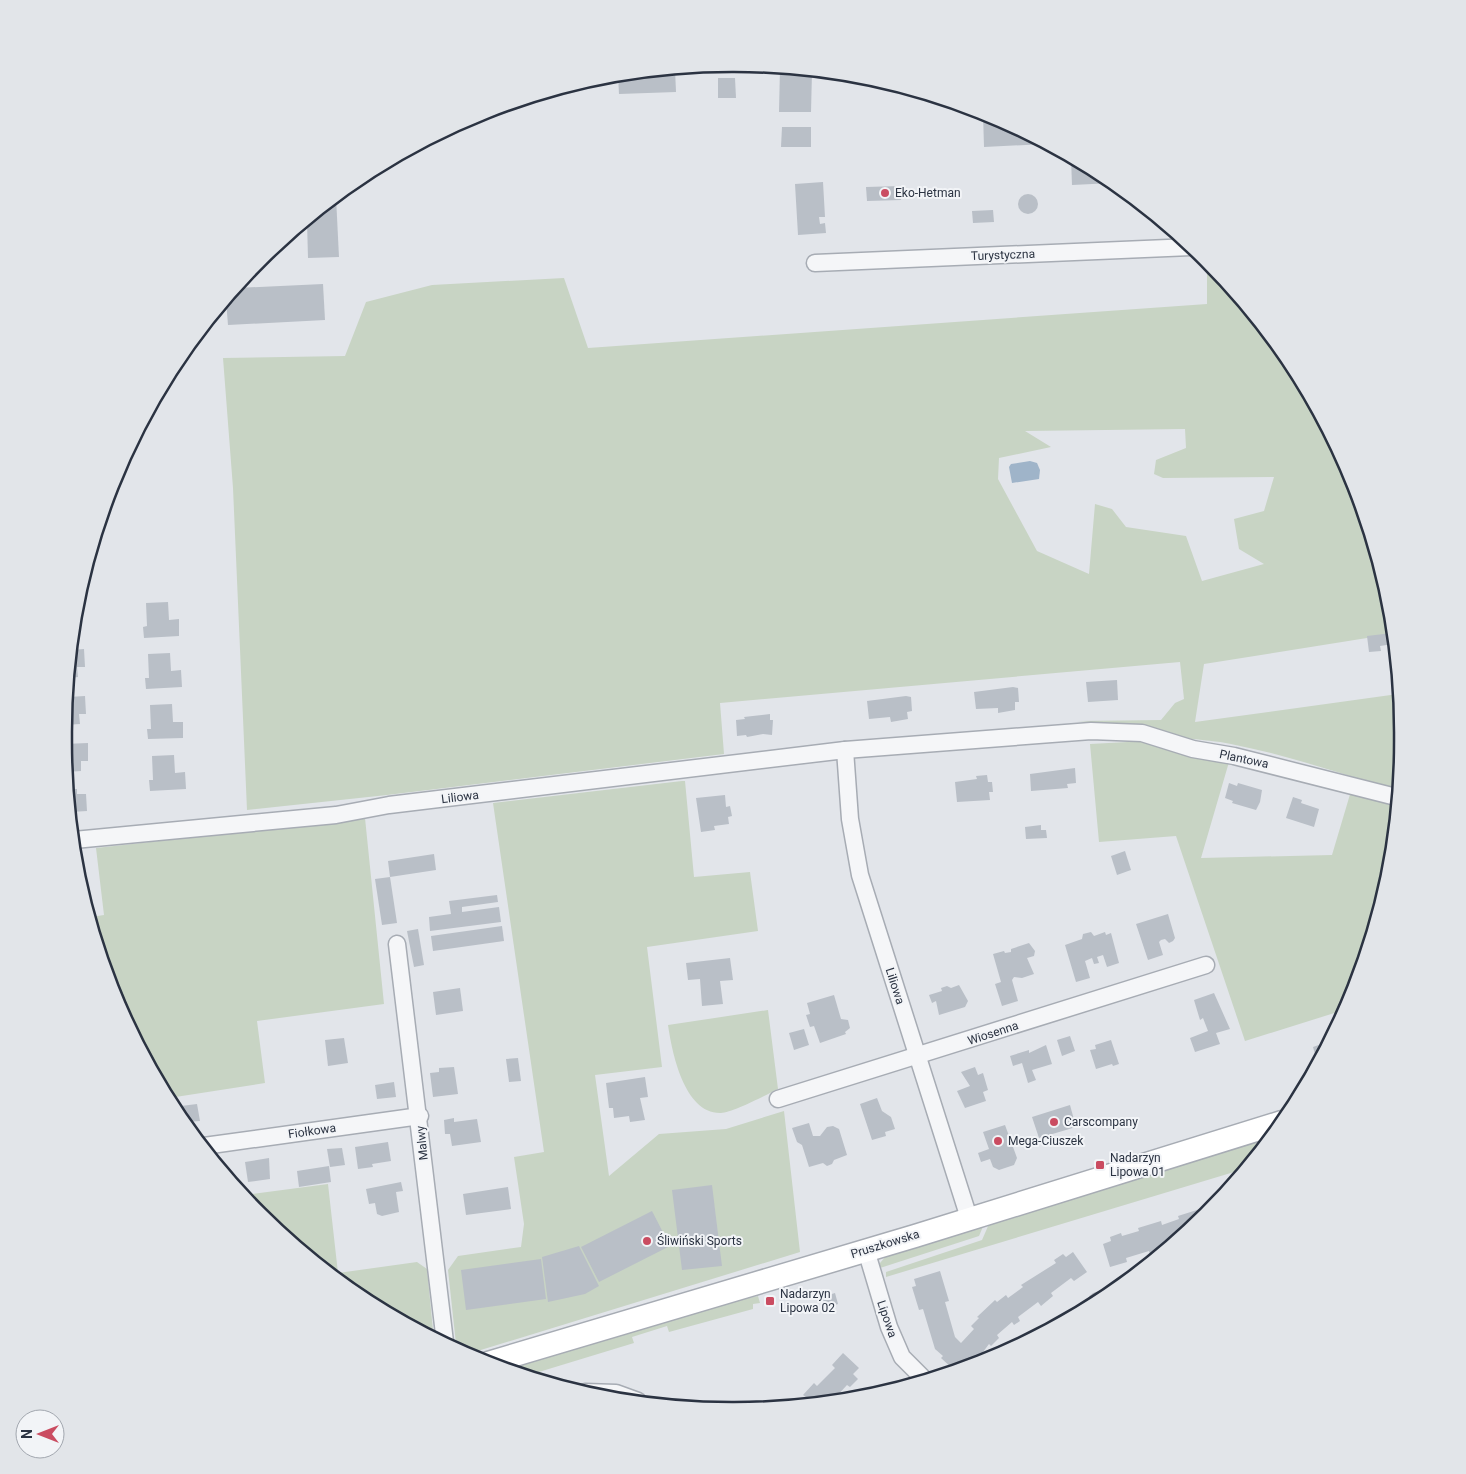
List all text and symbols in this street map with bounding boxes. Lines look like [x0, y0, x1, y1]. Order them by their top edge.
place label: Eko-Hetman [895, 186, 961, 200]
marker: Eko-Hetman [879, 187, 891, 199]
street label: Turystyczna [971, 247, 1035, 263]
street label: Plantowa [1218, 747, 1270, 771]
street label: Liliowa [440, 788, 480, 806]
street label: Liliowa [883, 966, 907, 1006]
street label: Wiosenna [966, 1018, 1020, 1048]
place label: Carscompany [1064, 1115, 1138, 1129]
marker: Carscompany [1048, 1116, 1060, 1128]
street label: Fiołkowa [287, 1121, 337, 1141]
street label: Malwy [413, 1125, 431, 1161]
place label: Mega-Ciuszek [1008, 1134, 1084, 1148]
marker: Mega-Ciuszek [992, 1135, 1004, 1147]
place label: Nadarzyn Lipowa 01 [1110, 1151, 1165, 1179]
marker: Nadarzyn Lipowa 01 [1094, 1159, 1106, 1171]
street label: Pruszkowska [849, 1227, 921, 1261]
place label: Śliwiński Sports [657, 1233, 742, 1248]
marker: Śliwiński Sports [641, 1235, 653, 1247]
place label: Nadarzyn Lipowa 02 [780, 1287, 835, 1315]
marker: Nadarzyn Lipowa 02 [764, 1295, 776, 1307]
street label: Lipowa [874, 1299, 900, 1339]
north arrow [15, 1409, 65, 1459]
text: N [19, 1429, 35, 1439]

